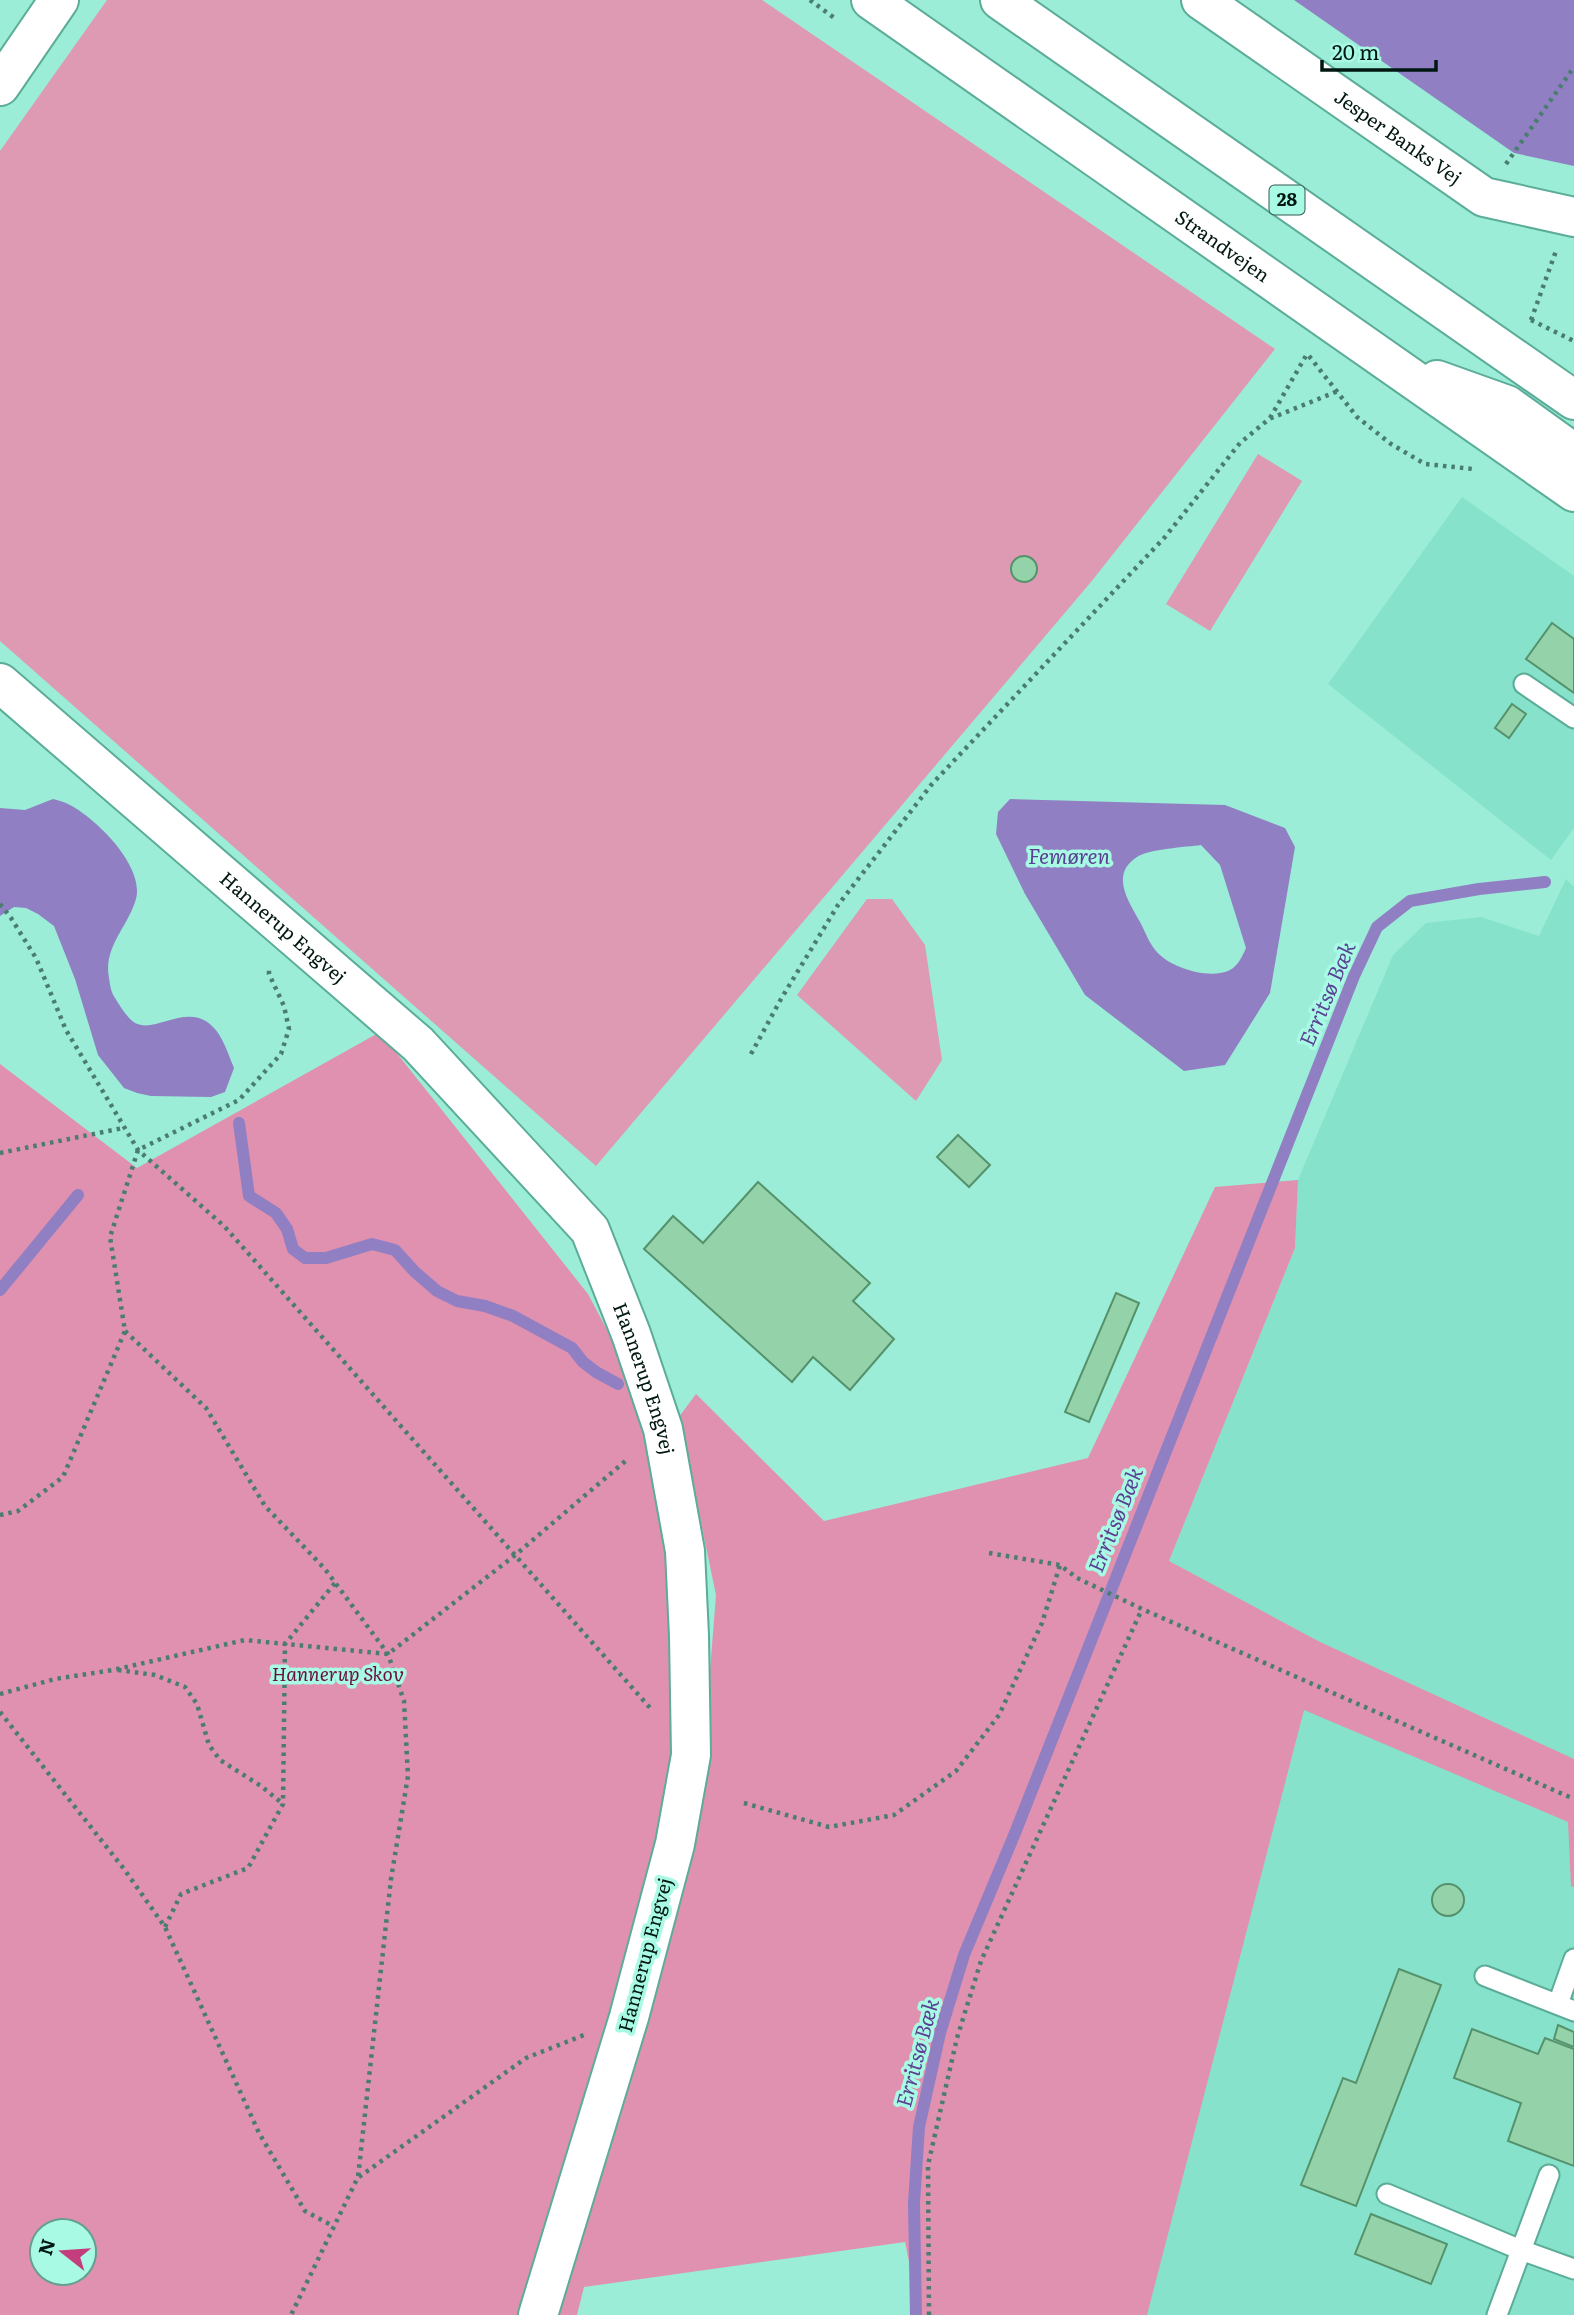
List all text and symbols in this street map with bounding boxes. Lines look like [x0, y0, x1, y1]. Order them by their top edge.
scale bar [1322, 28, 1436, 72]
text: 20 m [1332, 35, 1379, 66]
street label: Jesper Banks Vej [1329, 82, 1468, 190]
road number: 28 [1270, 186, 1304, 215]
street label: Strandvejen [1170, 202, 1276, 288]
water label: Femøren [1028, 839, 1111, 870]
street label: Hannerup Engvej [214, 864, 353, 989]
water label: Erritsø Bæk [1290, 935, 1362, 1050]
street label: Hannerup Engvej [607, 1298, 682, 1457]
water label: Erritsø Bæk [1079, 1461, 1149, 1576]
park label: Hannerup Skov [272, 1659, 404, 1687]
street label: Hannerup Engvej [610, 1874, 678, 2035]
water label: Erritsø Bæk [886, 1994, 945, 2110]
north arrow [28, 2217, 98, 2287]
text: N [30, 2235, 62, 2258]

